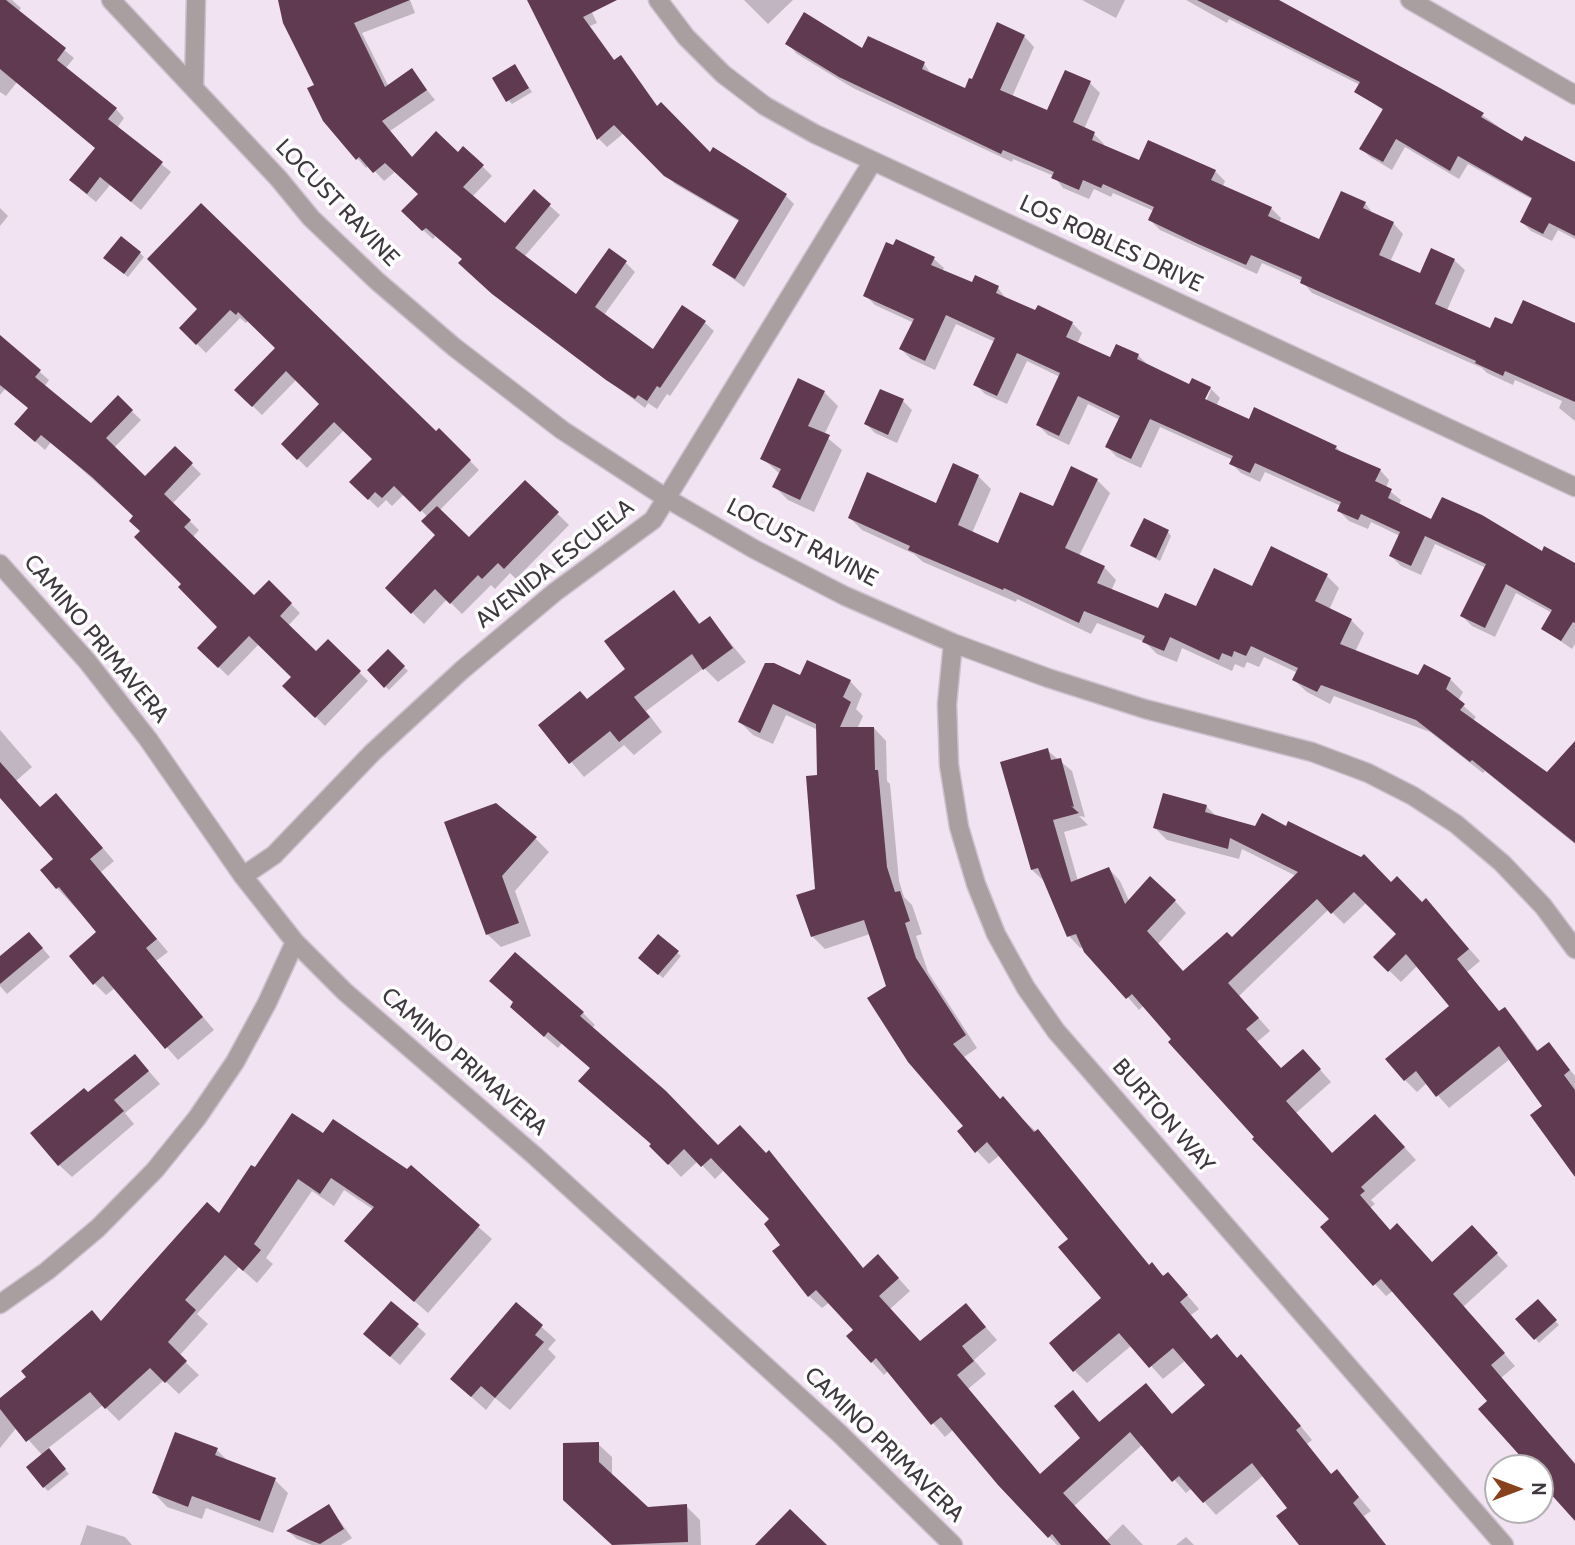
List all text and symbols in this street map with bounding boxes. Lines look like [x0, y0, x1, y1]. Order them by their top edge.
street label: LOCUST RAVINE [269, 134, 405, 272]
street label: LOS ROBLES DRIVE [1015, 190, 1207, 298]
street label: LOCUST RAVINE [722, 493, 882, 593]
street label: AVENIDA ESCUELA [470, 494, 640, 634]
street label: CAMINO PRIMAVERA [18, 549, 174, 729]
street label: CAMINO PRIMAVERA [375, 982, 553, 1142]
street label: BURTON WAY [1106, 1054, 1220, 1178]
street label: CAMINO PRIMAVERA [798, 1362, 970, 1528]
north arrow [1484, 1454, 1554, 1524]
text: N [1527, 1482, 1550, 1496]

